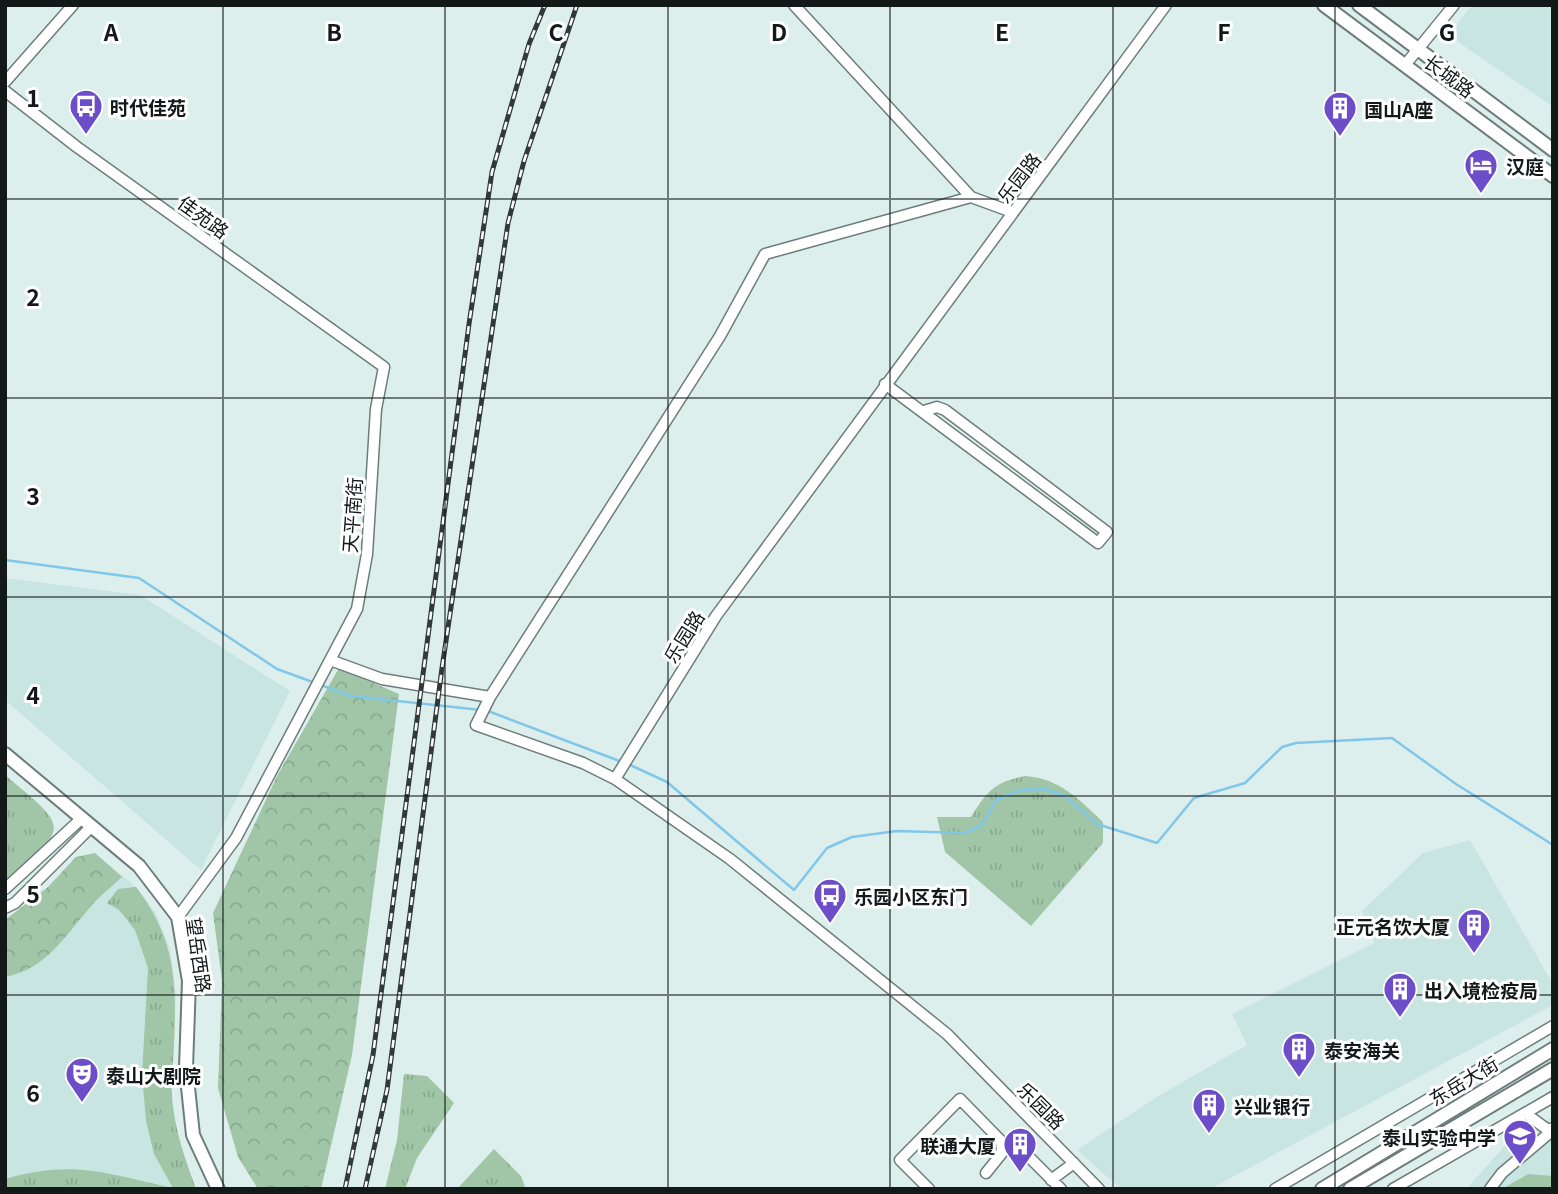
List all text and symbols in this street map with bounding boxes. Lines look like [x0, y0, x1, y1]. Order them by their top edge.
text: A [103, 14, 119, 48]
text: B [326, 14, 342, 48]
text: C [548, 14, 564, 48]
text: D [771, 14, 787, 48]
text: E [995, 14, 1009, 48]
text: F [1217, 14, 1231, 48]
text: G [1439, 14, 1455, 48]
street label: 长城路 [1419, 47, 1481, 103]
text: 1 [26, 80, 40, 114]
bus stop icon: 时代佳苑 [67, 87, 105, 136]
building icon: 国山A座 [1321, 89, 1359, 138]
place label: 时代佳苑 [110, 93, 186, 120]
place label: 国山A座 [1364, 95, 1433, 122]
street label: 乐园路 [990, 146, 1046, 208]
hotel icon: 汉庭 [1462, 146, 1500, 195]
place label: 汉庭 [1506, 152, 1544, 179]
street label: 佳苑路 [173, 188, 235, 244]
text: 2 [26, 279, 40, 313]
street label: 天平南街 [335, 476, 367, 554]
text: 3 [26, 478, 40, 512]
street label: 乐园路 [656, 605, 710, 667]
text: 4 [26, 677, 40, 711]
text: 5 [26, 876, 40, 910]
bus stop icon: 乐园小区东门 [811, 876, 849, 925]
place label: 乐园小区东门 [854, 882, 968, 909]
building icon: 正元名饮大厦 [1455, 906, 1493, 955]
place label: 正元名饮大厦 [1336, 912, 1450, 939]
street label: 望岳西路 [181, 915, 219, 995]
building icon: 出入境检疫局 [1381, 970, 1419, 1019]
place label: 出入境检疫局 [1424, 976, 1538, 1003]
building icon: 泰安海关 [1280, 1030, 1318, 1079]
place label: 泰安海关 [1324, 1036, 1400, 1063]
street label: 东岳大街 [1423, 1049, 1503, 1111]
theatre icon: 泰山大剧院 [63, 1055, 101, 1104]
place label: 泰山大剧院 [106, 1061, 201, 1088]
text: 6 [26, 1075, 40, 1109]
street label: 乐园路 [1012, 1075, 1072, 1135]
building icon: 兴业银行 [1190, 1086, 1228, 1135]
place label: 兴业银行 [1234, 1092, 1310, 1119]
school or university icon: 泰山实验中学 [1501, 1117, 1539, 1166]
place label: 泰山实验中学 [1382, 1123, 1496, 1150]
building icon: 联通大厦 [1001, 1125, 1039, 1174]
place label: 联通大厦 [920, 1131, 996, 1158]

